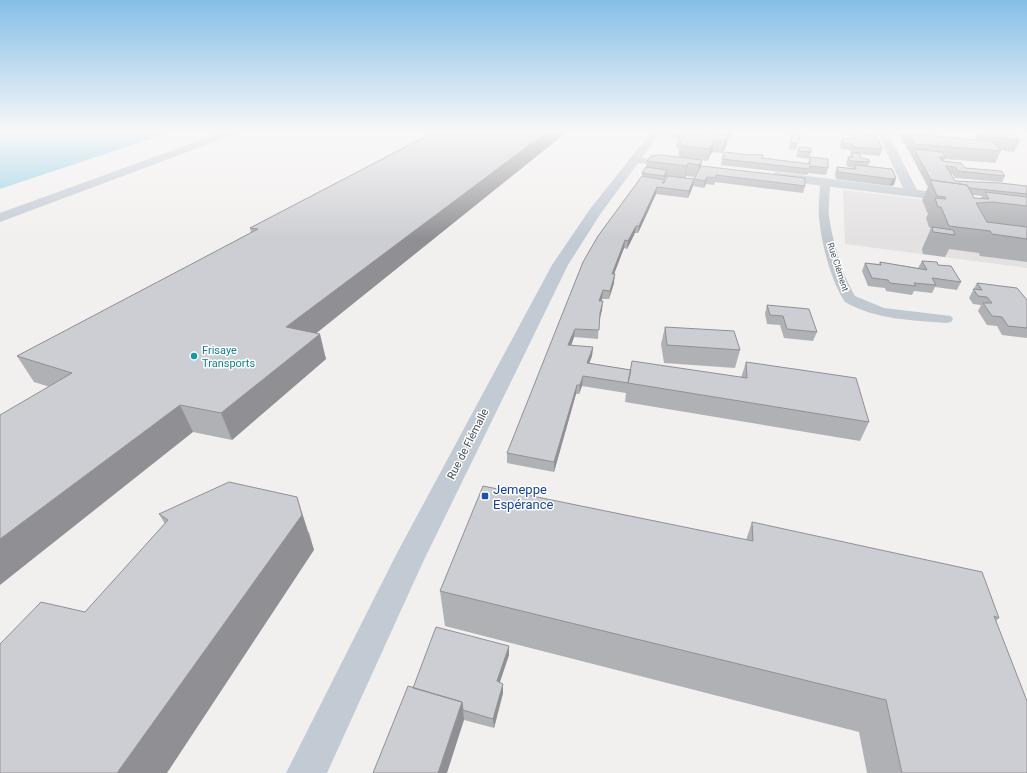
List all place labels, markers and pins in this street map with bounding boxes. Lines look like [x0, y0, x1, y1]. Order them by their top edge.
place label: Frisaye Transports [202, 344, 255, 370]
marker: Frisaye Transports [189, 351, 199, 361]
place label: Jemeppe Espérance [493, 482, 553, 512]
marker: Jemeppe Espérance [480, 491, 490, 501]

